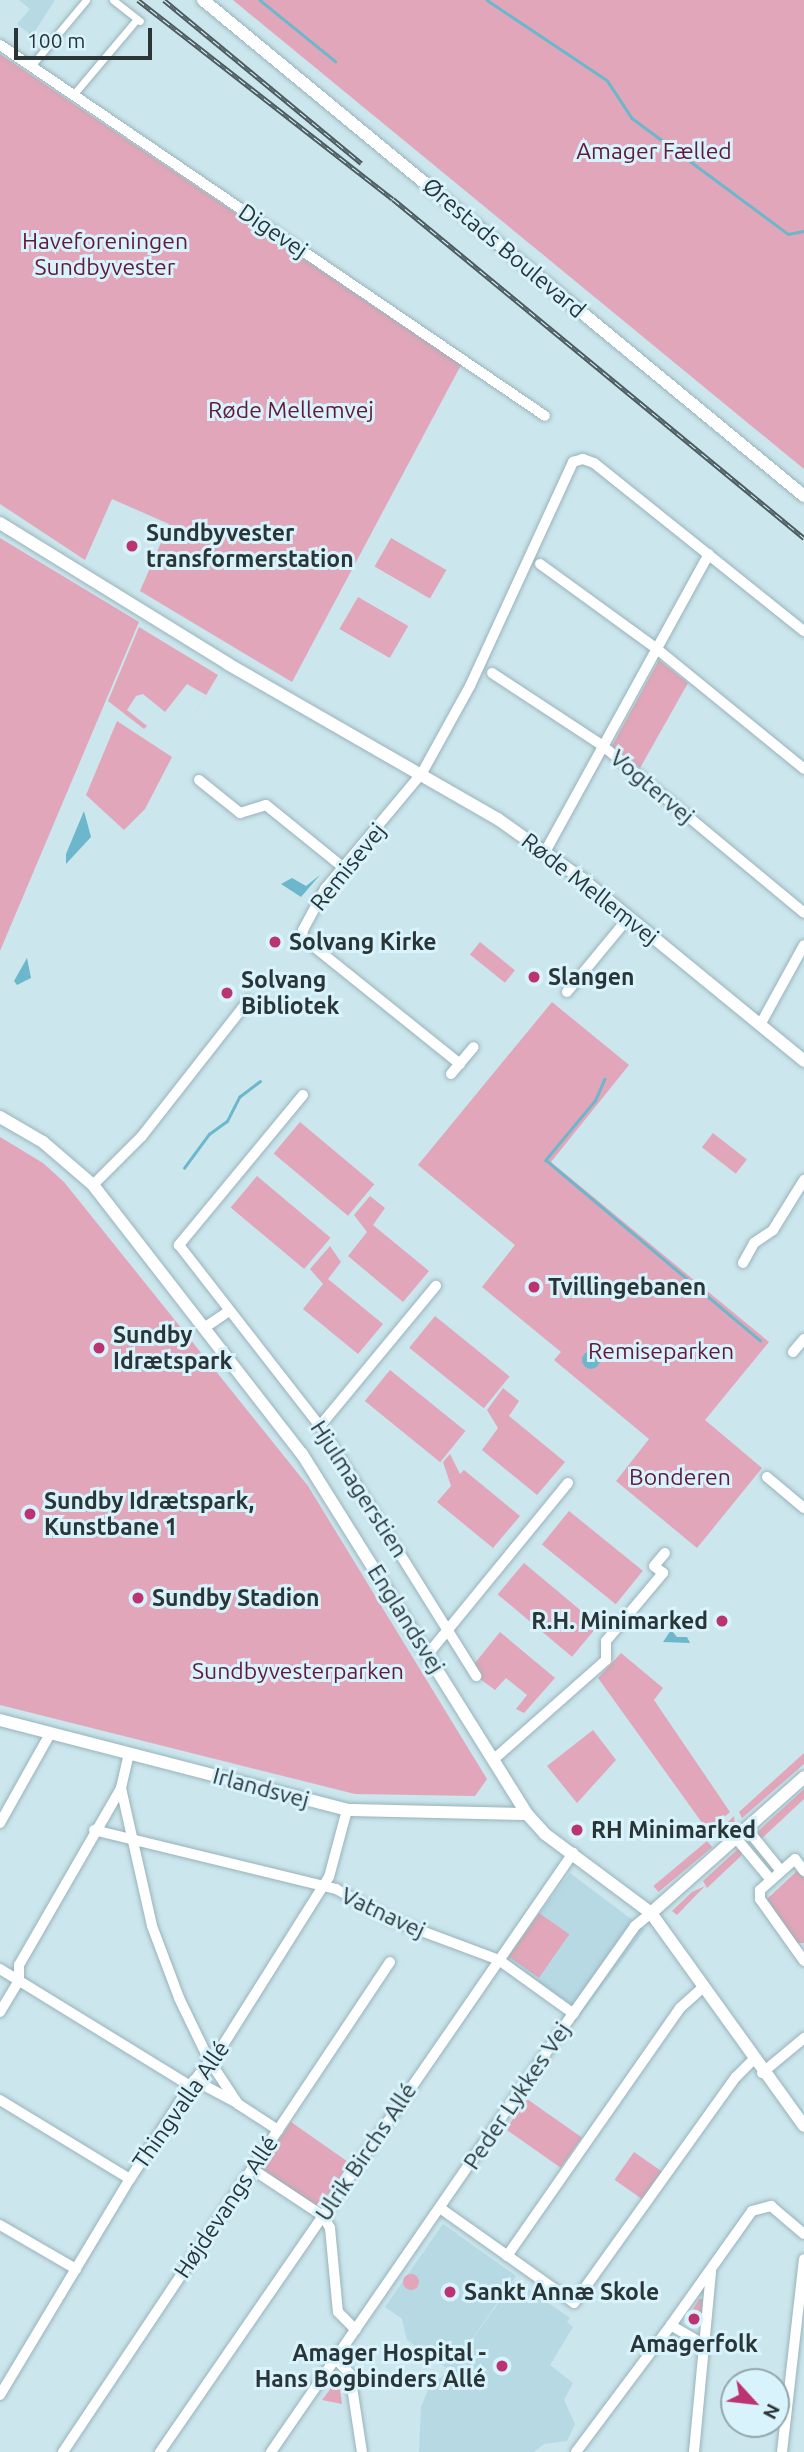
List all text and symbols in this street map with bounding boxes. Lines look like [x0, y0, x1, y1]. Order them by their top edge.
scale bar [18, 14, 156, 58]
text: 100 m [27, 28, 85, 52]
park label: Amager Fælled [576, 137, 732, 165]
street label: Ørestads Boulevard [417, 172, 591, 324]
street label: Digevej [233, 198, 313, 264]
park label: Haveforeningen Sundbyvester [22, 227, 188, 281]
park label: Røde Mellemvej [208, 396, 374, 424]
place label: Sundbyvester transformerstation [146, 519, 354, 573]
marker: Sundbyvester transformerstation [124, 538, 140, 554]
street label: Vogtervej [605, 744, 699, 830]
street label: Remisevej [304, 818, 392, 916]
street label: Røde Mellemvej [516, 827, 664, 951]
place label: Solvang Kirke [289, 928, 437, 956]
marker: Solvang Kirke [267, 934, 283, 950]
place label: Slangen [548, 963, 634, 991]
place label: Solvang Bibliotek [241, 966, 339, 1020]
marker: Slangen [526, 969, 542, 985]
marker: Solvang Bibliotek [219, 985, 235, 1001]
place label: Tvillingebanen [548, 1273, 706, 1301]
marker: Tvillingebanen [526, 1279, 542, 1295]
place label: Sundby Idrætspark [113, 1321, 232, 1375]
park label: Remiseparken [588, 1337, 734, 1365]
marker: Sundby Idrætspark [91, 1340, 107, 1356]
street label: Hjulmagerstien [305, 1415, 413, 1563]
park label: Bonderen [629, 1463, 731, 1491]
place label: Sundby Idrætspark, Kunstbane 1 [44, 1487, 254, 1541]
marker: Sundby Idrætspark, Kunstbane 1 [22, 1506, 38, 1522]
street label: Englandsvej [362, 1559, 450, 1679]
place label: Sundby Stadion [152, 1584, 320, 1612]
marker: Sundby Stadion [130, 1590, 146, 1606]
place label: R.H. Minimarked [531, 1607, 708, 1635]
marker: R.H. Minimarked [714, 1613, 730, 1629]
park label: Sundbyvesterparken [192, 1657, 404, 1685]
street label: Irlandsvej [210, 1762, 312, 1814]
place label: RH Minimarked [591, 1816, 756, 1844]
marker: RH Minimarked [569, 1822, 585, 1838]
street label: Vatnavej [337, 1882, 429, 1944]
street label: Peder Lykkes Vej [458, 2017, 576, 2175]
street label: Thingvalla Allé [127, 2036, 235, 2174]
street label: Ulrik Birchs Allé [310, 2078, 422, 2226]
street label: Højdevangs Allé [168, 2131, 284, 2283]
place label: Sankt Annæ Skole [464, 2278, 659, 2306]
marker: Sankt Annæ Skole [442, 2284, 458, 2300]
marker: Amagerfolk [686, 2311, 702, 2327]
place label: Amagerfolk [630, 2330, 758, 2358]
place label: Amager Hospital - Hans Bogbinders Allé [255, 2339, 486, 2393]
marker: Amager Hospital - Hans Bogbinders Allé [492, 2356, 512, 2376]
north arrow [720, 2368, 790, 2438]
text: N [759, 2400, 785, 2423]

